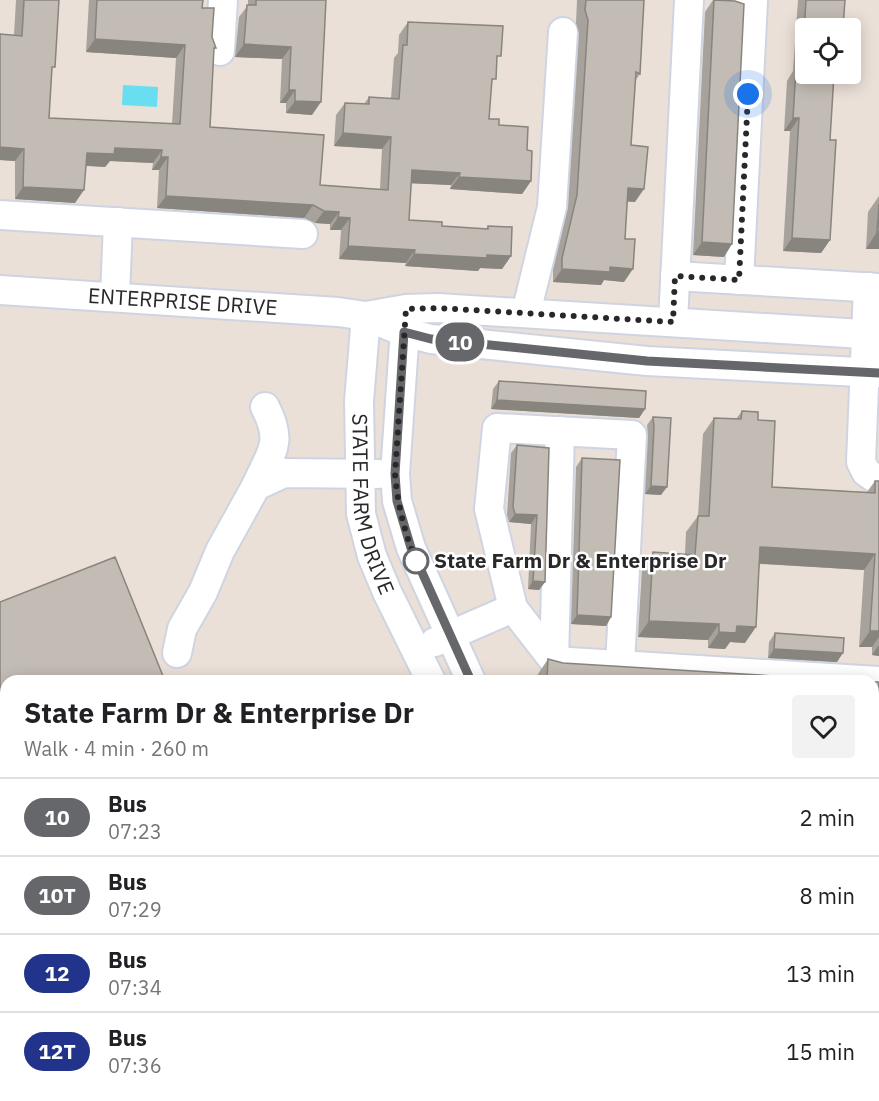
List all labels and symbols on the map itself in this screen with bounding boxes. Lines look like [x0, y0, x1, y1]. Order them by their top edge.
your location [733, 79, 763, 109]
street label: ENTERPRISE DRIVE [87, 281, 278, 321]
line badge: 10 [433, 322, 487, 362]
street label: STATE FARM DRIVE [346, 413, 401, 599]
place label: State Farm Dr & Enterprise Dr [434, 546, 727, 574]
marker: State Farm Dr & Enterprise Dr [403, 548, 429, 574]

